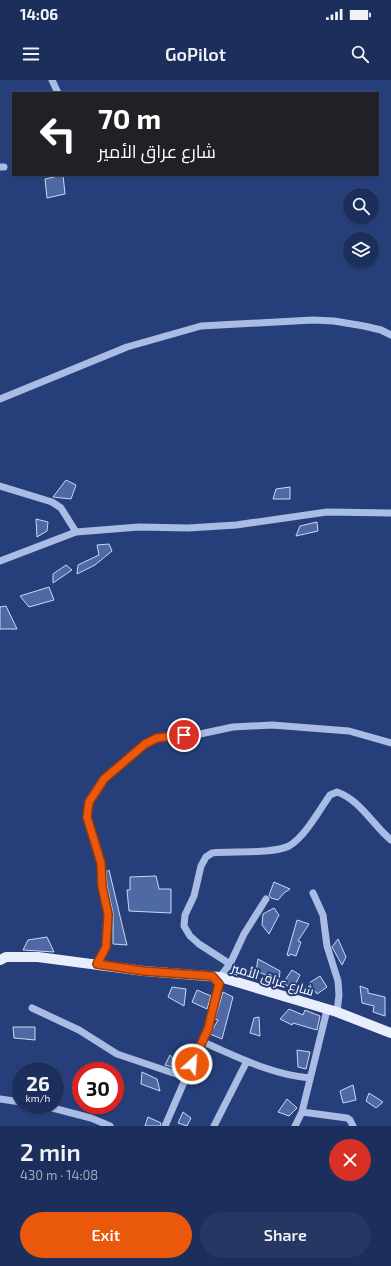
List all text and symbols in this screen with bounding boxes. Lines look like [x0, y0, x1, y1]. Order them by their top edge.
text: 14:06 [20, 5, 58, 23]
icon: menu [20, 43, 42, 65]
text: GoPilot [165, 43, 226, 65]
icon: search [349, 43, 371, 65]
text: 70 m [98, 101, 161, 135]
icon: left [32, 108, 84, 160]
text: شارع عراق الأمير [98, 140, 216, 162]
map controls [343, 188, 379, 268]
button: search [343, 188, 379, 224]
button: layers [343, 232, 379, 268]
pin [167, 718, 201, 752]
icon: arrive [173, 724, 195, 746]
street label: شارع عراق الأمير [229, 959, 316, 1000]
position arrow [171, 1043, 213, 1085]
speed limit sign: 30 [72, 1062, 124, 1114]
text: 26 [26, 1071, 50, 1095]
text: km/h [26, 1092, 50, 1104]
text: 2 min [20, 1137, 81, 1166]
button: close [329, 1139, 371, 1181]
text: 430 m · 14:08 [20, 1167, 98, 1183]
button: Exit [20, 1212, 192, 1258]
button: Share [200, 1212, 371, 1258]

